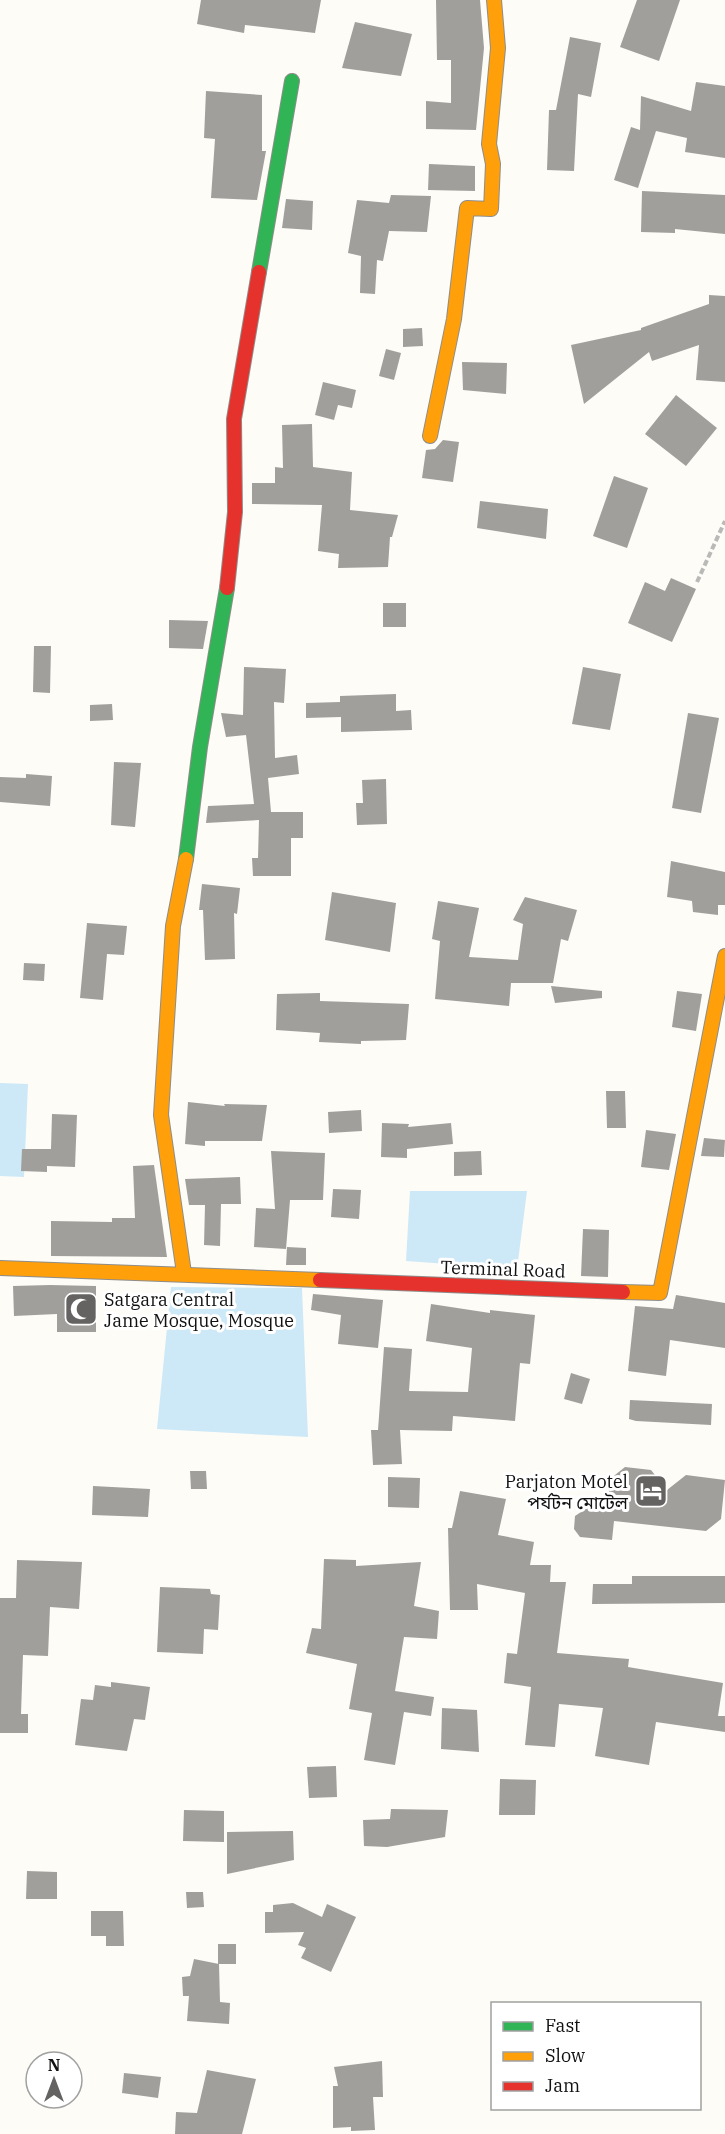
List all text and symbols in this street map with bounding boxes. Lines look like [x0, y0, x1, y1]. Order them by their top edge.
street label: Terminal Road [440, 1255, 566, 1283]
place label: Satgara Central Jame Mosque, Mosque [104, 1288, 294, 1332]
mosque icon: Satgara Central Jame Mosque, Mosque [63, 1291, 99, 1327]
place label: Parjaton Motel পর্যটন মোটেল [505, 1470, 629, 1514]
hotel icon: Parjaton Motel পর্যটন মোটেল [633, 1473, 669, 1509]
legend [491, 2002, 701, 2110]
text: Fast [545, 2014, 580, 2037]
text: Slow [545, 2044, 585, 2067]
north arrow [24, 2050, 84, 2110]
text: N [48, 2055, 60, 2075]
text: Jam [545, 2074, 580, 2097]

